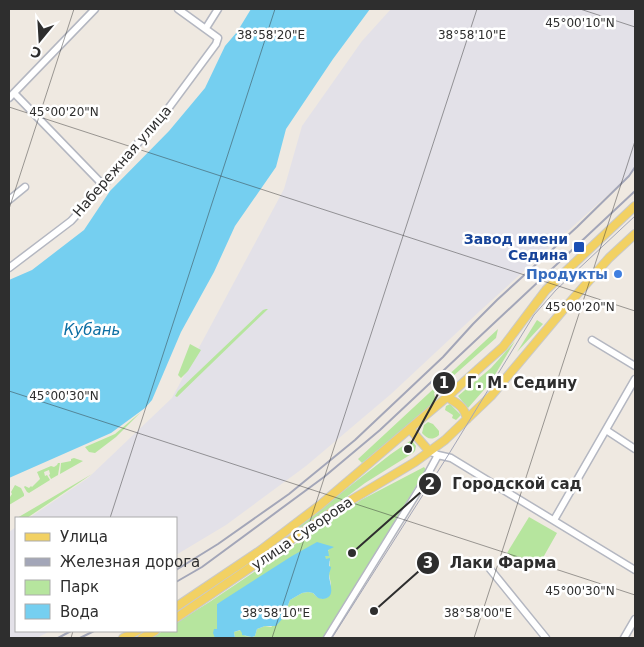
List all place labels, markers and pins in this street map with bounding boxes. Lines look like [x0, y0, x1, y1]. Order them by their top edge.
place label: Завод имени Седина [464, 231, 568, 263]
marker: Завод имени Седина [572, 240, 586, 254]
place label: Продукты [526, 266, 608, 282]
marker: Продукты [612, 268, 624, 280]
callout: Г. М. Седину [431, 368, 587, 398]
callout: Городской сад [418, 469, 592, 499]
callout: Лаки Фарма [415, 548, 567, 578]

